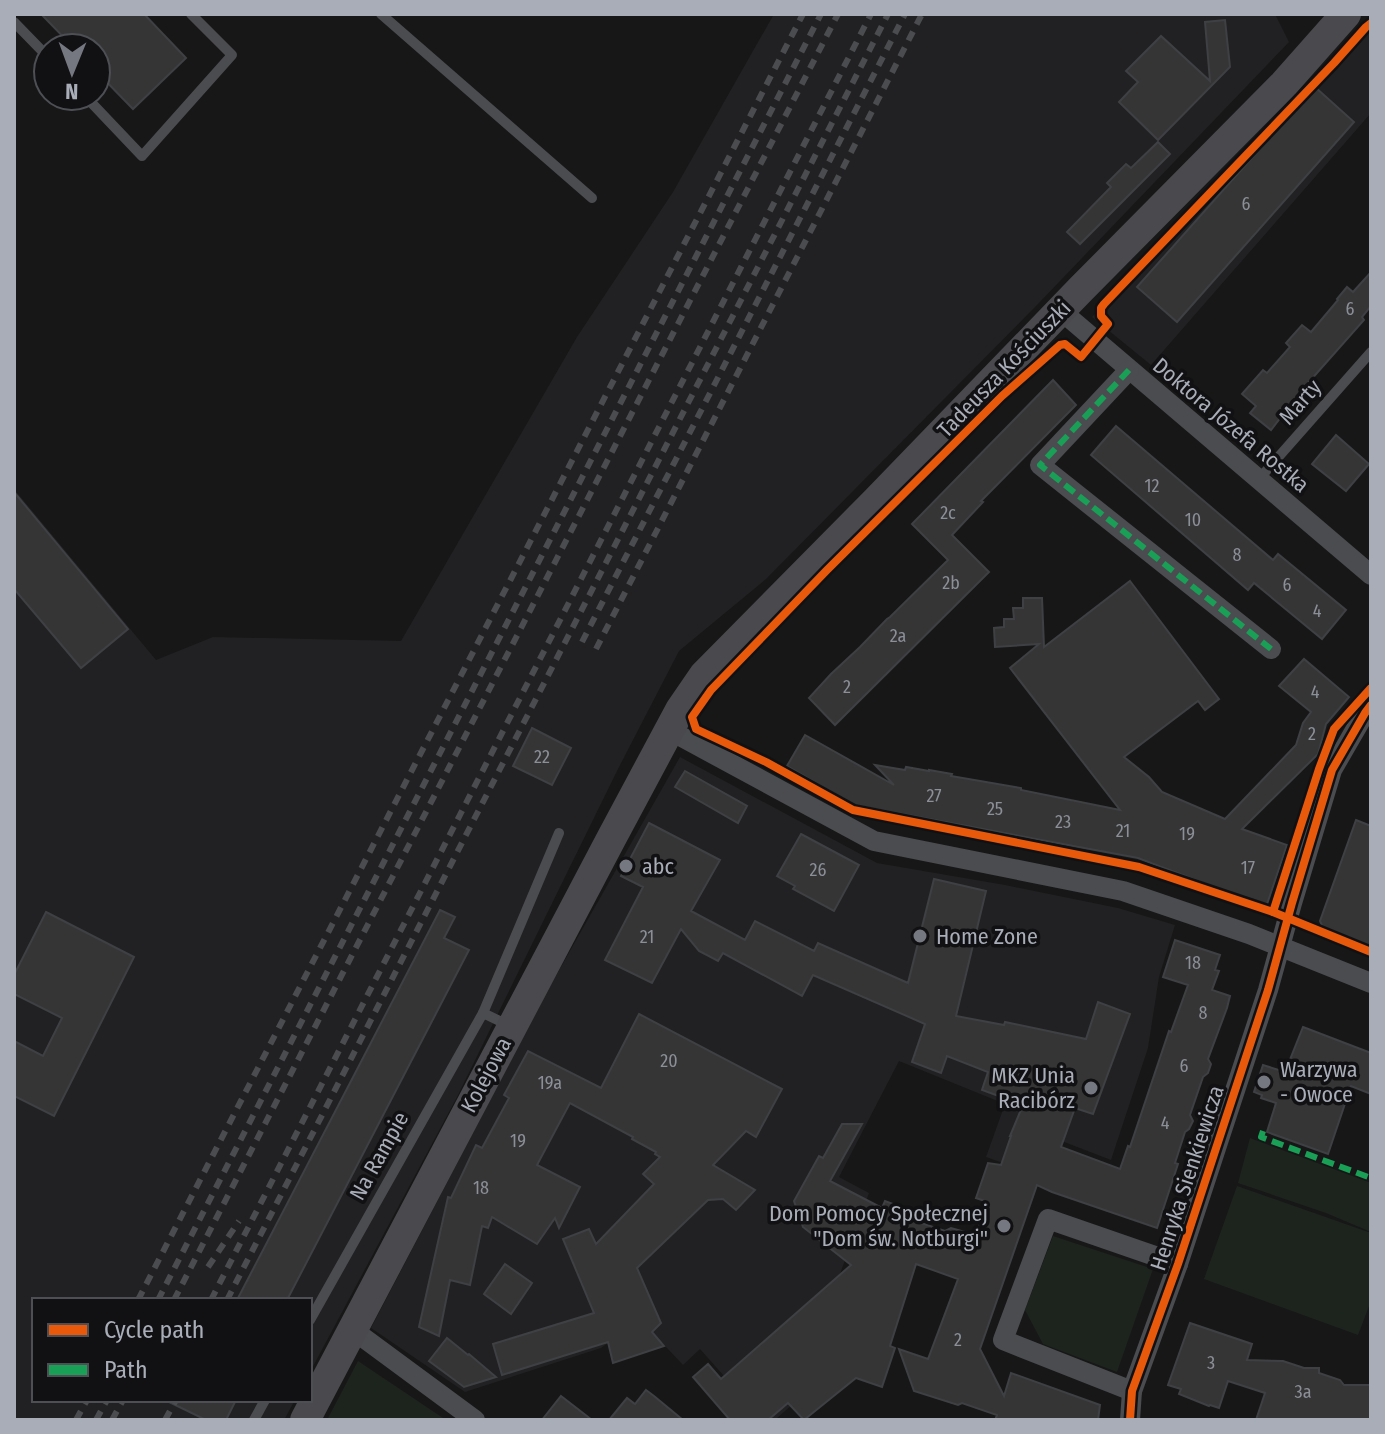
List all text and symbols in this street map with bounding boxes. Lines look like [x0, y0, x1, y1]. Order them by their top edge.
north arrow [32, 32, 112, 112]
text: N [65, 78, 78, 105]
house number: 6 [1242, 193, 1251, 215]
street label: Tadeusza Kościuszki [932, 295, 1076, 443]
house number: 6 [1346, 298, 1355, 320]
street label: Doktora Józefa Rostka [1147, 352, 1315, 498]
street label: Marty [1273, 374, 1327, 430]
house number: 12 [1145, 475, 1160, 497]
house number: 2c [940, 502, 956, 524]
house number: 10 [1185, 509, 1201, 531]
house number: 8 [1233, 544, 1242, 566]
house number: 2b [942, 572, 960, 594]
house number: 6 [1283, 574, 1292, 596]
house number: 4 [1313, 600, 1322, 622]
house number: 2a [890, 625, 906, 647]
house number: 2 [843, 676, 851, 698]
house number: 4 [1311, 681, 1320, 703]
house number: 2 [1308, 723, 1316, 745]
house number: 22 [534, 746, 550, 768]
house number: 27 [926, 785, 942, 807]
house number: 25 [987, 798, 1003, 820]
house number: 23 [1055, 811, 1071, 833]
house number: 21 [1116, 820, 1130, 842]
house number: 19 [1179, 823, 1195, 845]
place label: abc [642, 853, 674, 880]
marker: abc [617, 857, 635, 875]
house number: 17 [1241, 857, 1255, 879]
house number: 26 [810, 859, 827, 881]
place label: Home Zone [936, 923, 1038, 950]
house number: 21 [640, 926, 654, 948]
marker: Home Zone [911, 927, 929, 945]
house number: 18 [1185, 952, 1201, 974]
house number: 8 [1199, 1002, 1208, 1024]
street label: Kolejowa [455, 1033, 517, 1117]
house number: 20 [660, 1050, 678, 1072]
house number: 6 [1180, 1055, 1189, 1077]
place label: Warzywa - Owoce [1280, 1056, 1357, 1108]
place label: MKZ Unia Racibórz [991, 1062, 1075, 1114]
house number: 19a [538, 1072, 562, 1094]
marker: Warzywa - Owoce [1255, 1073, 1273, 1091]
marker: MKZ Unia Racibórz [1082, 1079, 1100, 1097]
street label: Henryka Sienkiewicza [1144, 1082, 1230, 1274]
street label: Na Rampie [344, 1107, 414, 1205]
house number: 4 [1161, 1112, 1170, 1134]
house number: 19 [510, 1130, 526, 1152]
house number: 18 [473, 1177, 489, 1199]
place label: Dom Pomocy Społecznej "Dom św. Notburgi" [769, 1200, 988, 1252]
marker: Dom Pomocy Społecznej "Dom św. Notburgi" [995, 1217, 1013, 1235]
legend [32, 1298, 312, 1402]
text: Cycle path [104, 1316, 204, 1344]
house number: 2 [954, 1329, 962, 1351]
house number: 3 [1207, 1352, 1215, 1374]
text: Path [104, 1356, 148, 1384]
house number: 3a [1295, 1381, 1312, 1403]

